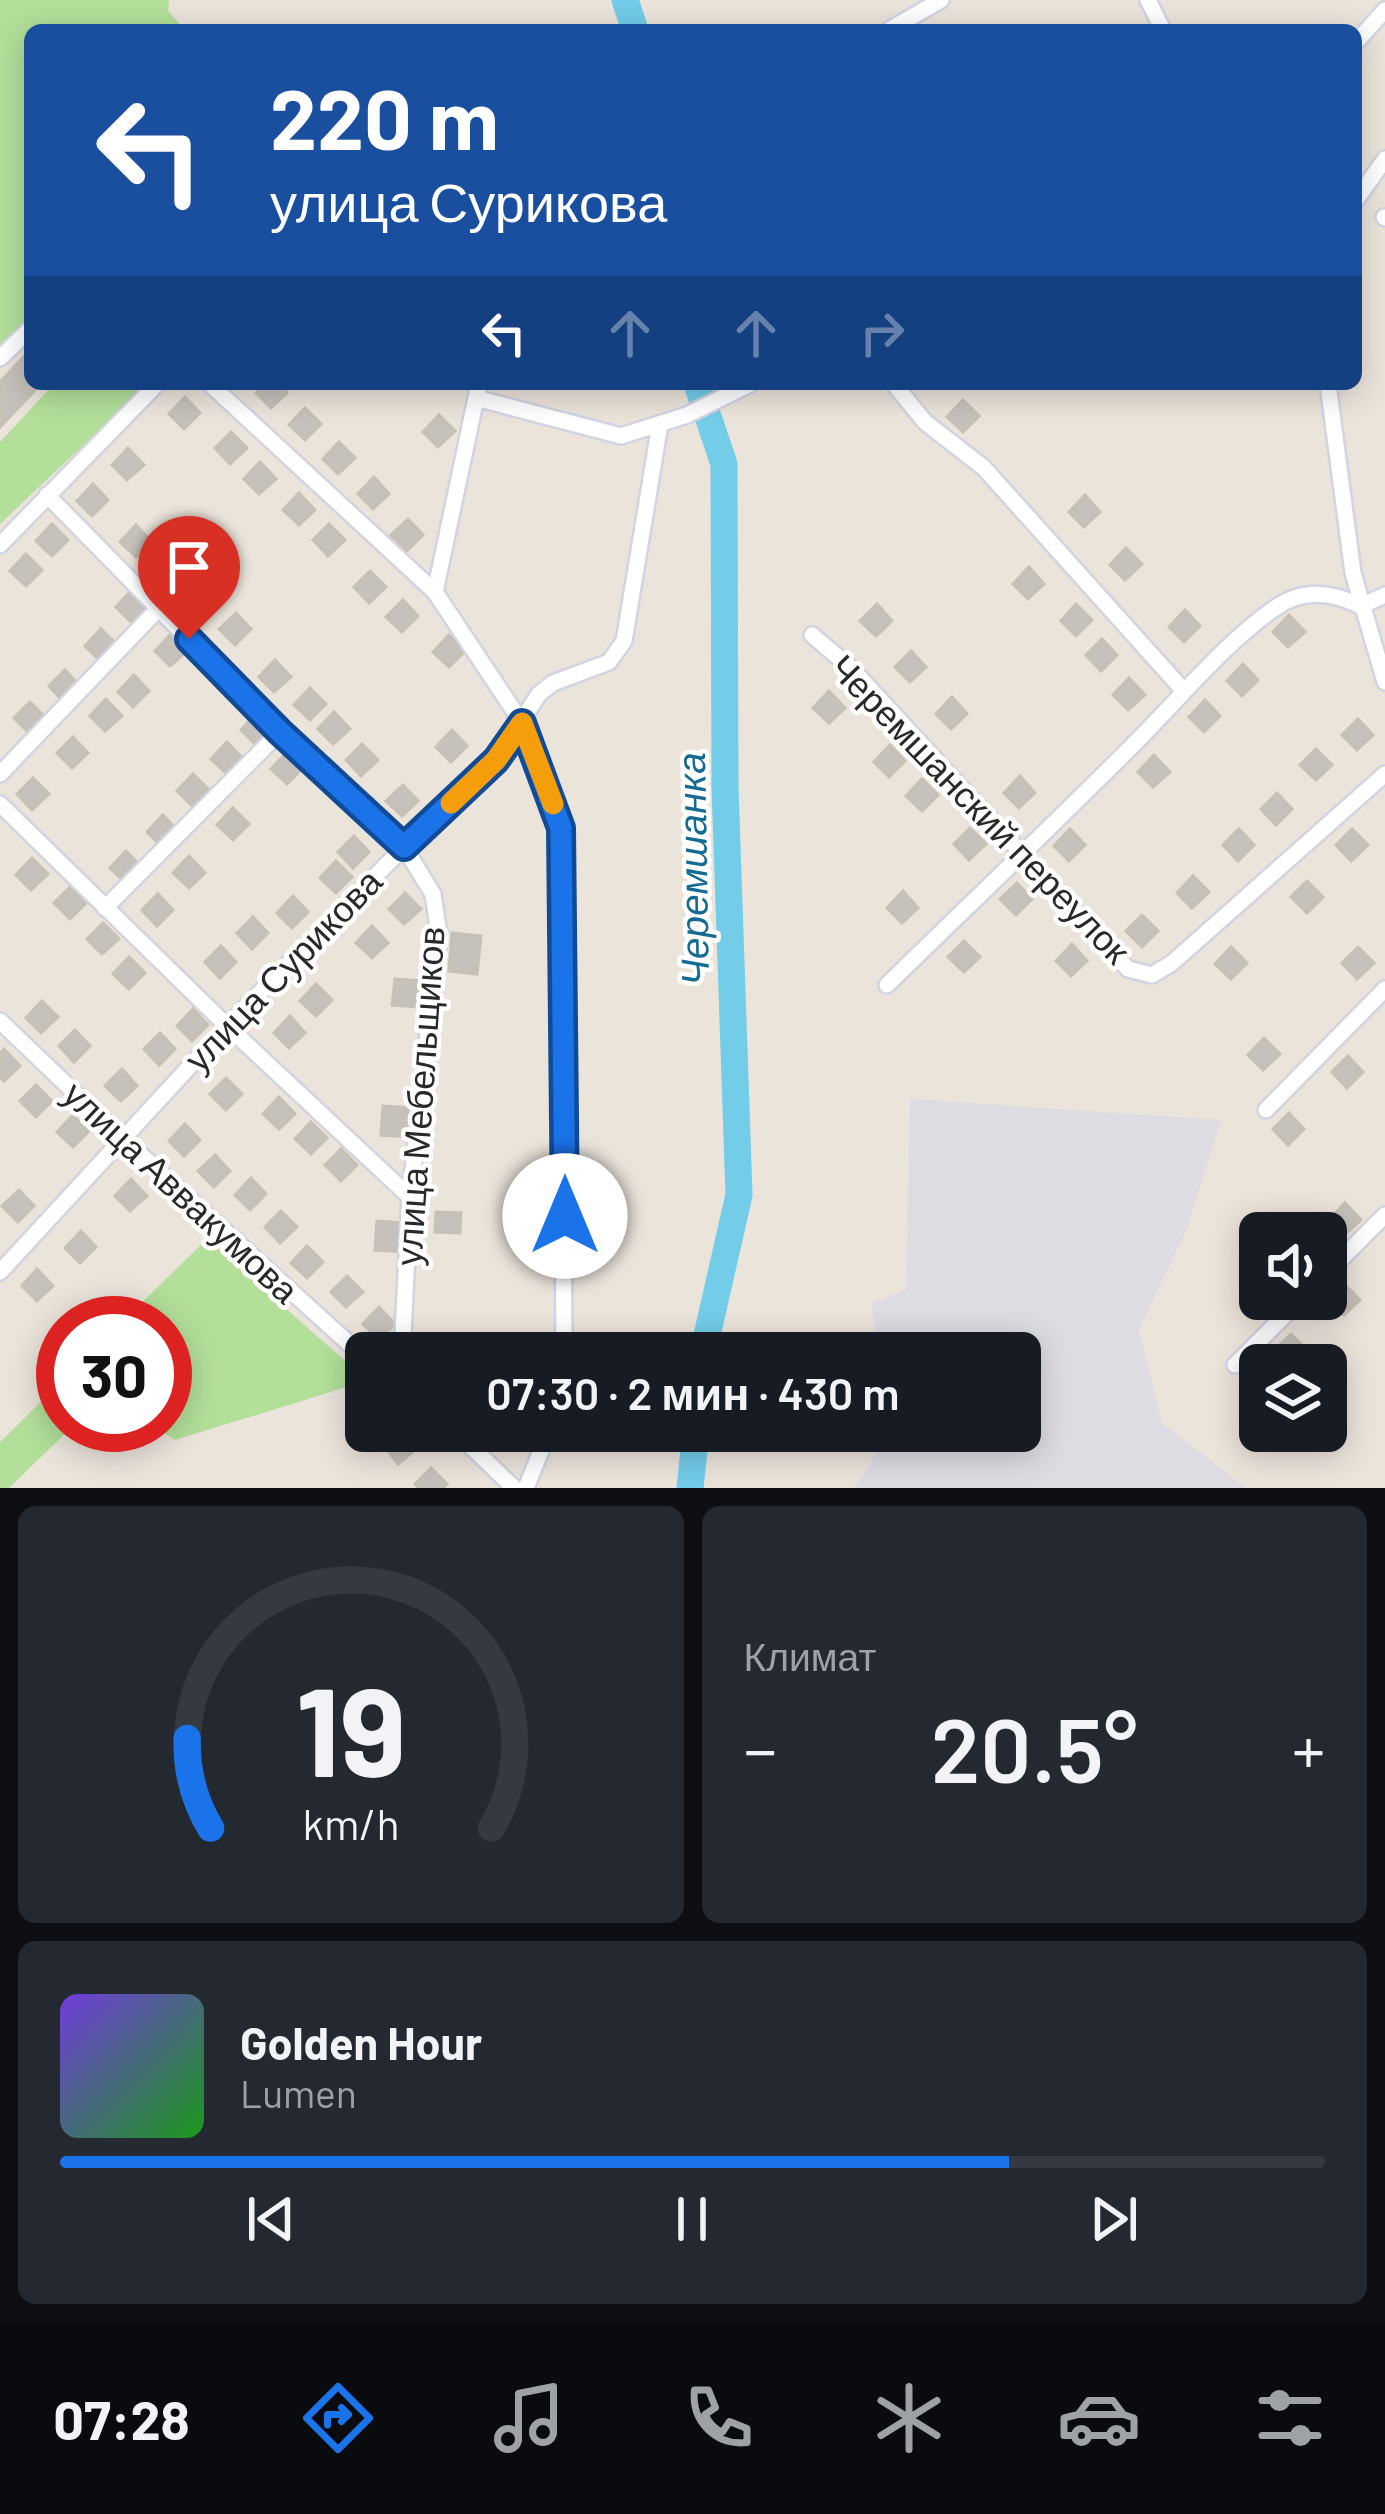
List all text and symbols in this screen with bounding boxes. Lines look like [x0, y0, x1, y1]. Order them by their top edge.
text: 220 m [270, 66, 499, 167]
icon: left [72, 72, 228, 228]
text: улица Сурикова [270, 168, 667, 233]
icon: left [471, 300, 537, 366]
icon: ahead [597, 300, 663, 366]
icon: ahead [723, 300, 789, 366]
icon: right [849, 300, 915, 366]
pin [138, 516, 240, 639]
icon: arrive [156, 534, 222, 600]
street label: Черемшанский переулок [822, 645, 1140, 972]
water label: Черемшанка [666, 752, 717, 986]
street label: улица Сурикова [174, 858, 391, 1080]
street label: улица Мебельщиков [385, 925, 453, 1267]
street label: улица Аввакумова [55, 1071, 309, 1312]
position arrow [502, 1153, 628, 1279]
map controls [1239, 1212, 1347, 1452]
button: sound [1239, 1212, 1347, 1320]
speed limit sign: 30 [36, 1296, 192, 1452]
button: layers [1239, 1344, 1347, 1452]
text: 07:30 · 2 мин · 430 m [486, 1365, 900, 1419]
text: Климат [744, 1632, 876, 1679]
text: 19 [296, 1652, 406, 1802]
text: 20.5° [931, 1693, 1138, 1801]
text: − [744, 1708, 777, 1787]
text: + [1292, 1708, 1325, 1787]
text: km/h [302, 1796, 399, 1848]
text: Golden Hour [240, 2015, 482, 2069]
text: Lumen [240, 2069, 357, 2116]
icon: previous [238, 2186, 304, 2252]
icon: pause [659, 2186, 725, 2252]
icon: next [1081, 2186, 1147, 2252]
icon: directions [296, 2376, 380, 2460]
icon: music [487, 2376, 571, 2460]
icon: phone [677, 2376, 761, 2460]
icon: climate [867, 2376, 951, 2460]
icon: car [1057, 2376, 1141, 2460]
icon: filters [1248, 2376, 1332, 2460]
text: 07:28 [53, 2386, 190, 2451]

